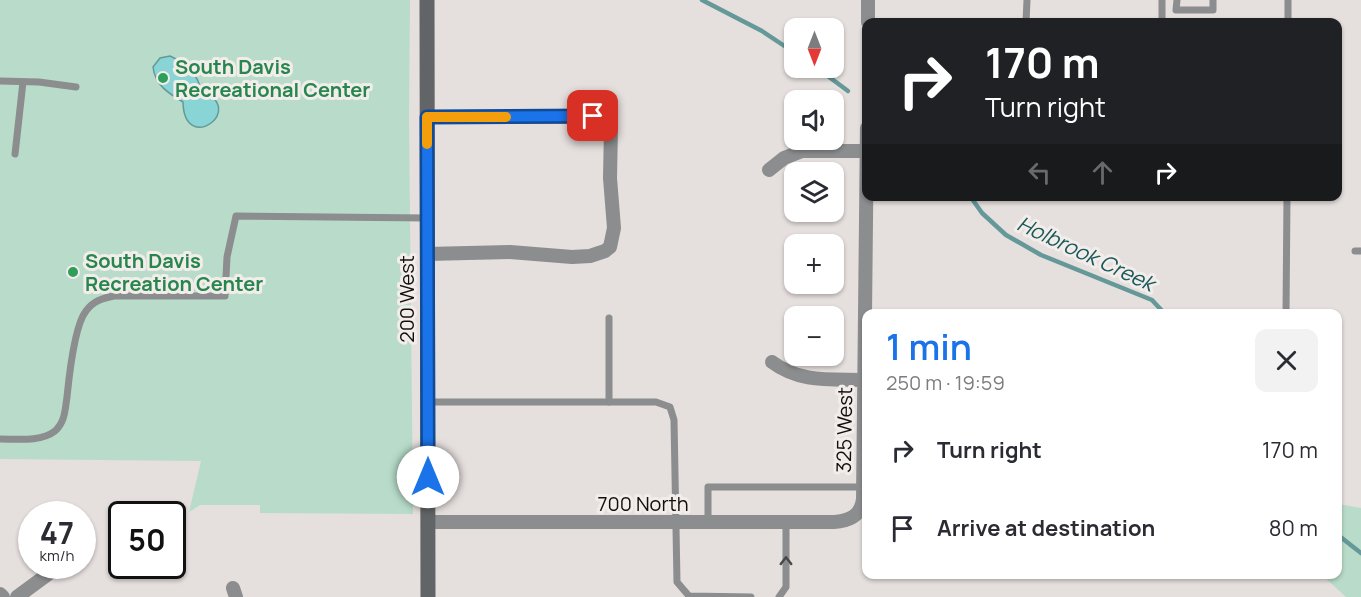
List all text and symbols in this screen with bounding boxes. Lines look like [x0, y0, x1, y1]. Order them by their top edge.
north arrow [784, 18, 844, 78]
map controls [784, 18, 844, 366]
text: 170 m [985, 33, 1100, 91]
icon: right [886, 42, 964, 120]
place label: South Davis Recreational Center [175, 53, 370, 103]
marker: South Davis Recreational Center [156, 71, 170, 85]
text: Turn right [985, 88, 1106, 125]
pin [567, 90, 618, 141]
button: sound [784, 90, 844, 150]
icon: arrive [576, 99, 609, 132]
icon: left [1023, 156, 1056, 189]
icon: ahead [1086, 156, 1119, 189]
icon: right [1149, 156, 1182, 189]
button: layers [784, 162, 844, 222]
water label: Holbrook Creek [1013, 209, 1161, 298]
button: + [784, 234, 844, 294]
place label: South Davis Recreation Center [85, 247, 263, 297]
street label: 200 West [393, 255, 420, 343]
marker: South Davis Recreation Center [66, 265, 80, 279]
button: − [784, 306, 844, 366]
text: 1 min [886, 322, 972, 371]
button: close [1255, 329, 1318, 392]
text: 250 m · 19:59 [886, 369, 1005, 396]
street label: 325 West [830, 387, 858, 473]
icon: right [886, 434, 919, 467]
text: Turn right [937, 435, 1042, 465]
text: 170 m [1262, 435, 1318, 465]
position arrow [396, 445, 460, 509]
street label: 700 North [597, 490, 689, 517]
speed limit sign: 50 [108, 501, 186, 579]
text: 47 [40, 512, 74, 553]
icon: arrive [886, 512, 919, 545]
text: Arrive at destination [937, 513, 1155, 543]
text: 80 m [1269, 513, 1318, 543]
text: km/h [40, 545, 74, 566]
one-way arrow [780, 556, 792, 565]

